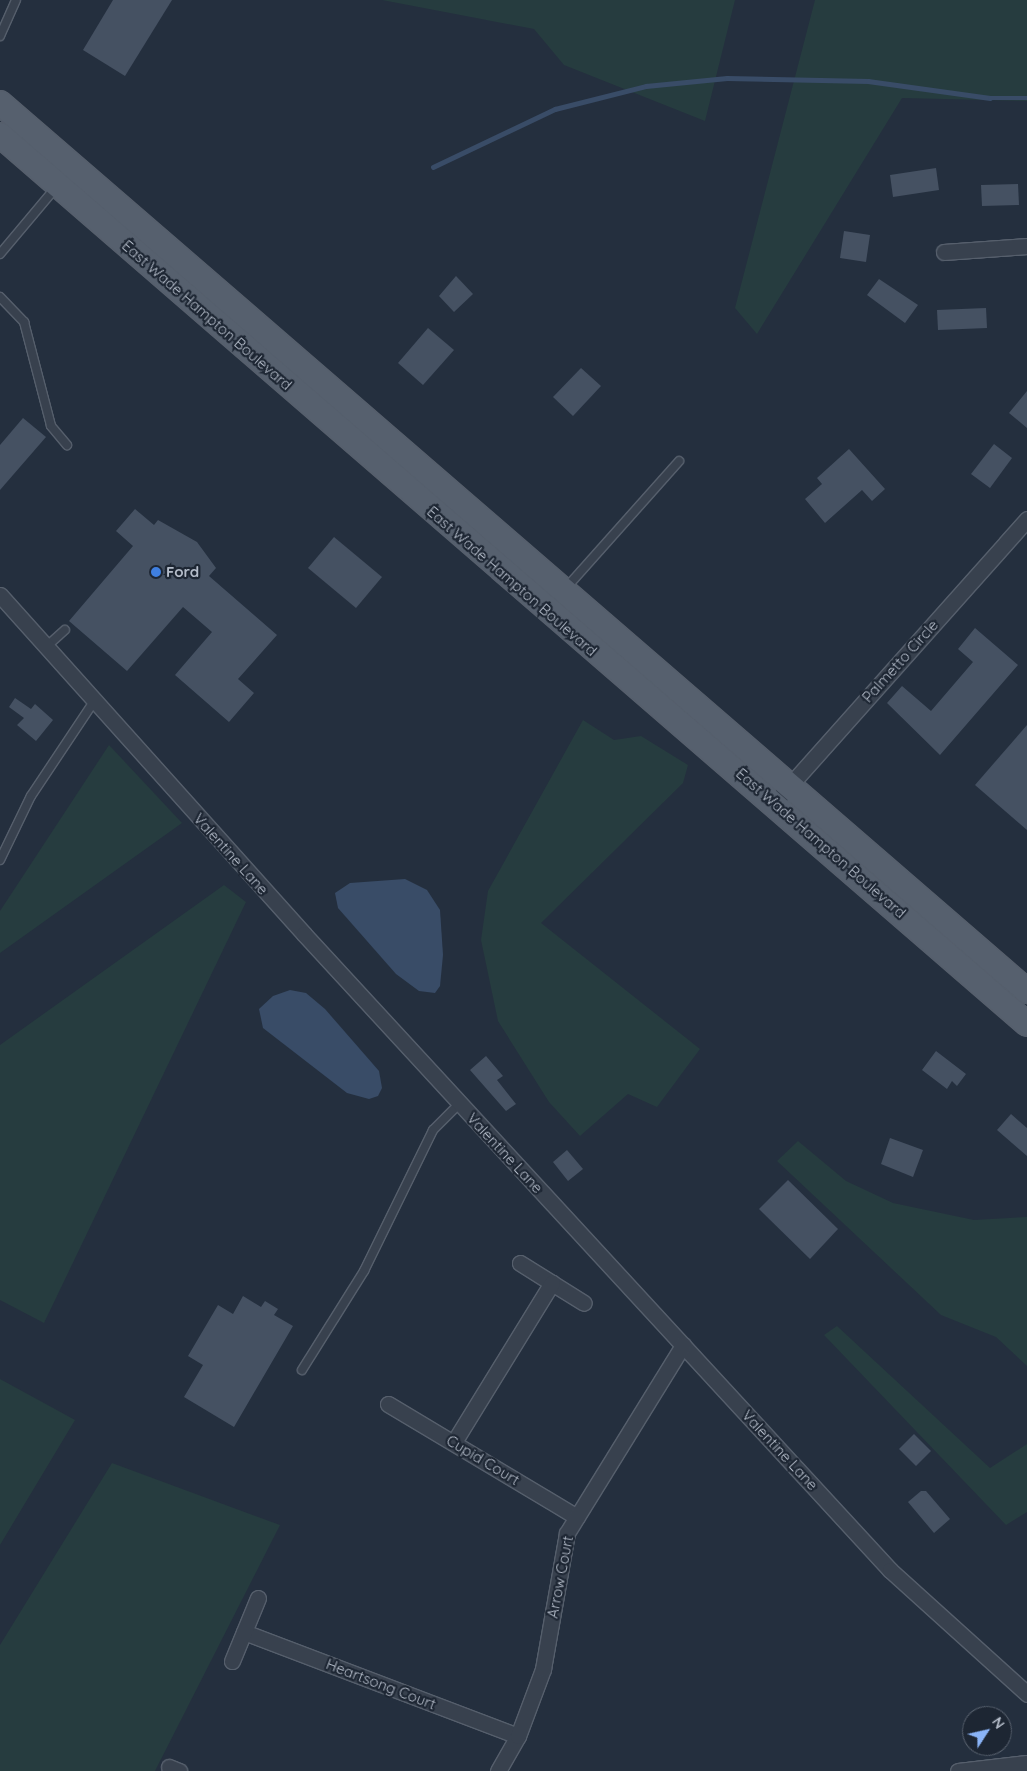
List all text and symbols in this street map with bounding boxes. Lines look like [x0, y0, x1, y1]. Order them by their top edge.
street label: East Wade Hampton Boulevard [118, 236, 296, 394]
street label: East Wade Hampton Boulevard [423, 502, 601, 660]
place label: Ford [166, 563, 199, 581]
marker: Ford [150, 566, 162, 578]
street label: Palmetto Circle [858, 616, 942, 706]
street label: East Wade Hampton Boulevard [732, 764, 910, 922]
street label: Valentine Lane [190, 810, 272, 898]
street label: Valentine Lane [463, 1109, 547, 1197]
street label: Valentine Lane [738, 1406, 822, 1494]
street label: Cupid Court [443, 1431, 523, 1489]
street label: Arrow Court [543, 1534, 577, 1620]
street label: Heartsong Court [324, 1655, 438, 1713]
north arrow [962, 1706, 1012, 1756]
text: N [988, 1714, 1009, 1732]

